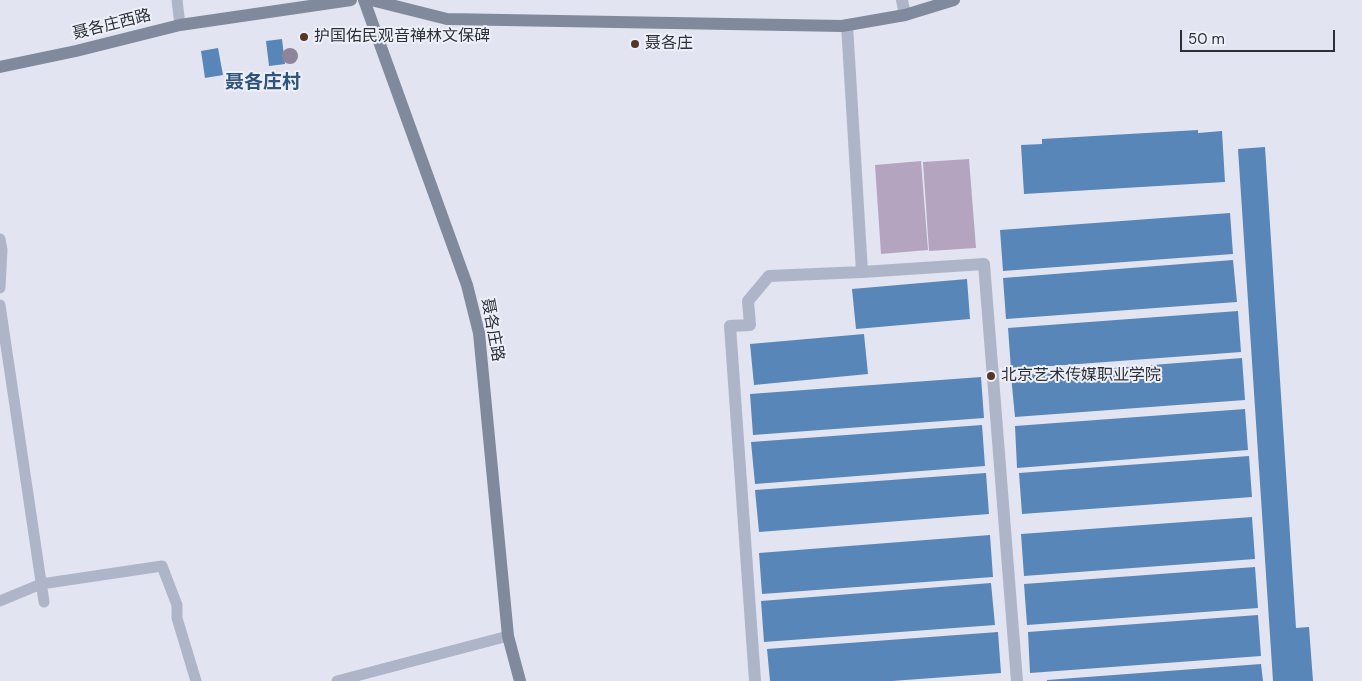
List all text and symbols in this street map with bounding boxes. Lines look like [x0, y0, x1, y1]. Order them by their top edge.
street label: 聂各庄西路 [71, 6, 153, 44]
scale bar [1182, 20, 1337, 52]
place label: 护国佑民观音禅林文保碑 [314, 27, 490, 47]
text: 50 m [1188, 29, 1225, 49]
marker: 护国佑民观音禅林文保碑 [298, 31, 310, 43]
place label: 聂各庄 [645, 34, 693, 54]
marker: 聂各庄 [629, 38, 641, 50]
district label: 聂各庄村 [225, 72, 301, 94]
street label: 聂各庄路 [477, 297, 507, 363]
place label: 北京艺术传媒职业学院 [1001, 366, 1161, 386]
marker: 北京艺术传媒职业学院 [985, 370, 997, 382]

